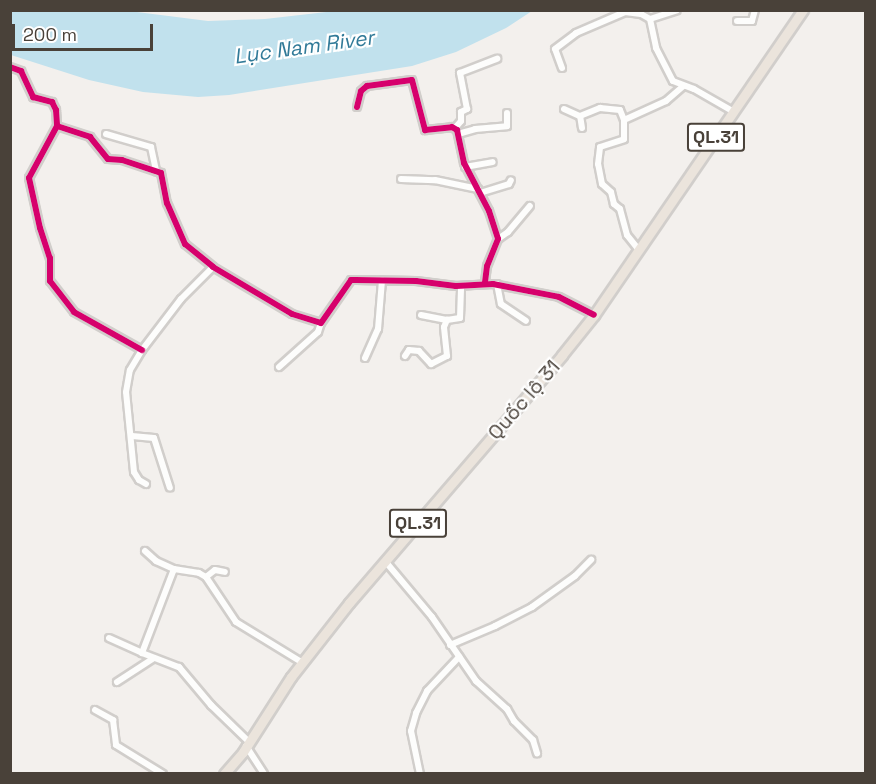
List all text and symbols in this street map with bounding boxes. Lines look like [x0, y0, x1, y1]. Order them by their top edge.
scale bar [15, 12, 156, 50]
text: 200 m [23, 23, 77, 46]
water label: Lục Nam River [232, 25, 376, 69]
road number: QL.31 [686, 122, 746, 152]
street label: Quốc lộ 31 [483, 355, 565, 445]
road number: QL.31 [388, 508, 448, 538]

